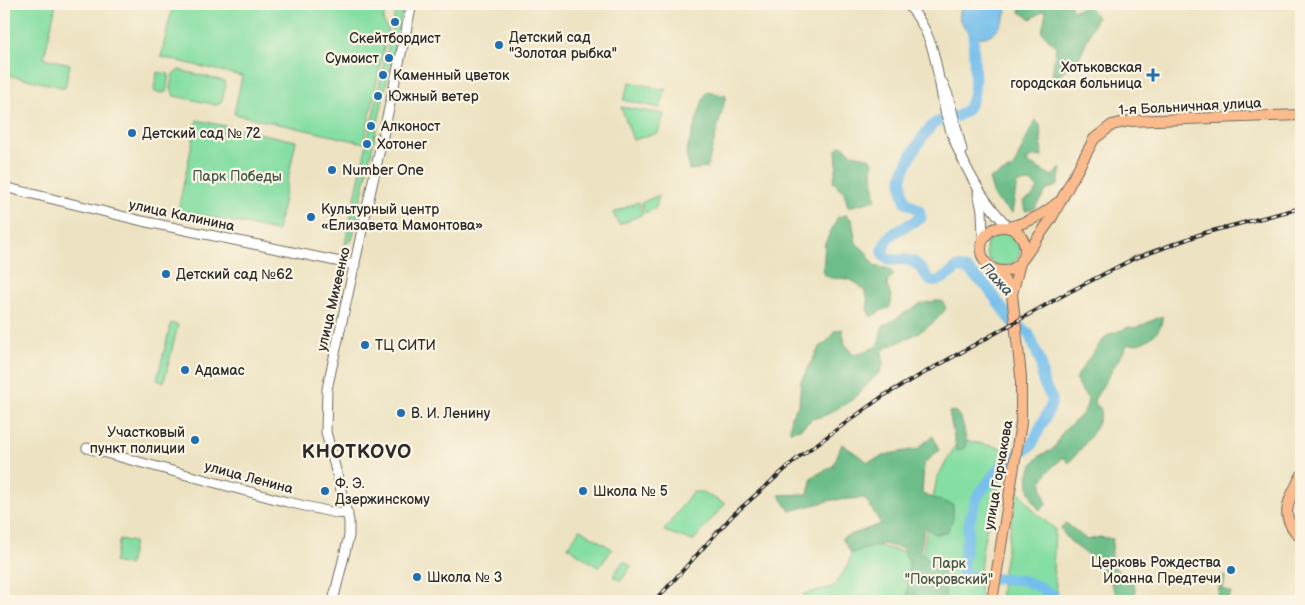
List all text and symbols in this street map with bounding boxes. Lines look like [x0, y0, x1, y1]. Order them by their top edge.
marker: Скейтбордист [389, 16, 401, 28]
place label: Детский сад "Золотая рыбка" [509, 29, 617, 62]
place label: Скейтбордист [349, 30, 441, 47]
marker: Детский сад "Золотая рыбка" [493, 39, 505, 51]
place label: Сумоист [325, 50, 379, 67]
marker: Сумоист [383, 52, 395, 64]
place label: Хотьковская городская больница [1010, 59, 1143, 92]
place label: Каменный цветок [393, 67, 510, 84]
marker: Хотьковская городская больница [1146, 68, 1160, 82]
marker: Каменный цветок [377, 69, 389, 81]
place label: Южный ветер [388, 88, 479, 105]
marker: Южный ветер [372, 90, 384, 102]
street label: 1-я Больничная улица [1118, 94, 1263, 119]
place label: Алконост [380, 118, 441, 135]
marker: Алконост [365, 120, 377, 132]
place label: Детский сад № 72 [142, 125, 262, 142]
marker: Детский сад № 72 [126, 127, 138, 139]
place label: Хотонег [377, 136, 428, 153]
marker: Хотонег [361, 138, 373, 150]
place label: Number One [342, 162, 424, 179]
marker: Number One [326, 164, 338, 176]
park label: Парк Победы [192, 168, 282, 185]
street label: улица Калинина [128, 196, 237, 235]
place label: Культурный центр «Елизавета Мамонтова» [321, 201, 483, 234]
marker: Культурный центр «Елизавета Мамонтова» [305, 211, 317, 223]
street label: улица Михеенко [313, 245, 354, 353]
water label: Пажа [976, 258, 1017, 300]
place label: Детский сад №62 [176, 266, 294, 283]
marker: Детский сад №62 [160, 268, 172, 280]
place label: ТЦ СИТИ [375, 337, 436, 354]
marker: ТЦ СИТИ [359, 339, 371, 351]
place label: Адамас [194, 362, 245, 379]
marker: Адамас [179, 364, 191, 376]
place label: В. И. Ленину [411, 405, 491, 422]
marker: В. И. Ленину [395, 407, 407, 419]
street label: улица Горчакова [980, 418, 1017, 531]
place label: Участковый пункт полиции [90, 424, 185, 457]
marker: Участковый пункт полиции [189, 434, 201, 446]
district label: KHOTKOVO [302, 441, 412, 464]
street label: улица Ленина [203, 457, 296, 498]
place label: Ф. Э. Дзержинскому [335, 475, 430, 508]
place label: Школа № 5 [593, 483, 668, 500]
marker: Ф. Э. Дзержинскому [319, 485, 331, 497]
marker: Школа № 5 [577, 485, 589, 497]
place label: Церковь Рождества Иоанна Предтечи [1091, 554, 1222, 587]
park label: Парк "Покровский" [905, 555, 993, 588]
marker: Церковь Рождества Иоанна Предтечи [1225, 564, 1237, 576]
place label: Школа № 3 [427, 569, 502, 586]
marker: Школа № 3 [411, 571, 423, 583]

